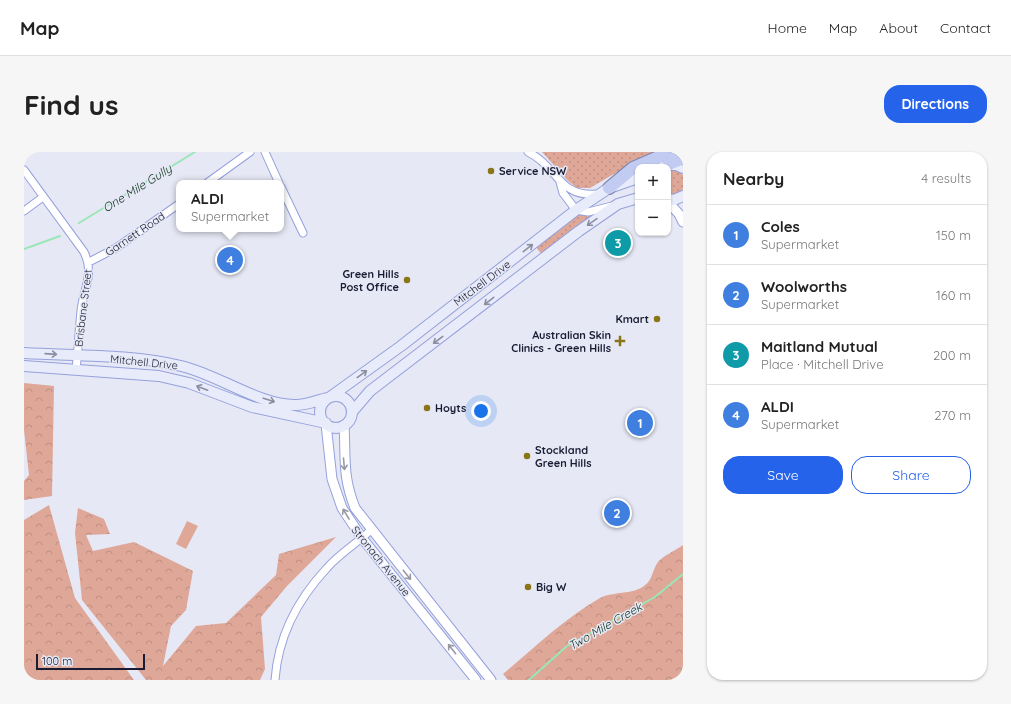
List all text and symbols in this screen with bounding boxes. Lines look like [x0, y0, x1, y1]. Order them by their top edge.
text: Map [20, 16, 59, 40]
text: Home [768, 19, 807, 37]
text: Map [829, 19, 857, 37]
text: About [879, 19, 918, 37]
text: Contact [940, 19, 991, 37]
button: Directions [884, 85, 987, 123]
text: Find us [24, 87, 118, 122]
water label: One Mile Gully [100, 160, 175, 215]
place label: Service NSW [499, 164, 567, 178]
map controls [635, 164, 671, 236]
button: + [635, 164, 671, 200]
marker: Service NSW [486, 166, 496, 176]
text: Nearby [723, 168, 784, 189]
text: 4 results [921, 170, 971, 186]
popup [176, 180, 284, 232]
text: ALDI [191, 189, 224, 208]
button: − [635, 200, 671, 236]
text: Supermarket [191, 208, 269, 224]
street label: Garnett Road [102, 209, 168, 259]
text: Coles [761, 217, 800, 236]
one-way arrow [586, 218, 597, 226]
text: 1 [733, 227, 739, 243]
text: 150 m [936, 227, 971, 243]
pin: 3 [605, 228, 631, 258]
text: Supermarket [761, 236, 839, 252]
one-way arrow [523, 243, 534, 252]
pin: 4 [217, 245, 243, 275]
street label: Mitchell Drive [451, 257, 513, 309]
place label: Green Hills Post Office [340, 267, 399, 294]
street label: Brisbane Street [71, 268, 95, 348]
marker: Green Hills Post Office [402, 275, 412, 285]
text: Woolworths [761, 277, 847, 296]
text: 2 [732, 287, 740, 303]
text: 160 m [936, 287, 971, 303]
text: Supermarket [761, 296, 839, 312]
one-way arrow [483, 297, 494, 306]
place label: Kmart [616, 312, 649, 326]
marker: Kmart [652, 314, 662, 324]
place label: Australian Skin Clinics - Green Hills [511, 328, 611, 355]
marker: Australian Skin Clinics - Green Hills [614, 335, 626, 347]
one-way arrow [433, 336, 444, 344]
text: Maitland Mutual [761, 337, 878, 356]
text: 3 [733, 347, 739, 363]
text: 200 m [933, 347, 971, 363]
one-way arrow [44, 351, 57, 358]
street label: Mitchell Drive [110, 351, 178, 373]
text: Place · Mitchell Drive [761, 356, 884, 372]
one-way arrow [357, 370, 368, 379]
one-way arrow [196, 383, 208, 391]
one-way arrow [263, 396, 275, 404]
text: ALDI [761, 397, 794, 416]
place label: Hoyts [435, 401, 466, 415]
your location [471, 401, 491, 421]
marker: Hoyts [422, 403, 432, 413]
text: 4 [732, 407, 740, 423]
text: 270 m [934, 407, 971, 423]
pin: 1 [627, 408, 653, 438]
text: Supermarket [761, 416, 839, 432]
place label: Stockland Green Hills [535, 443, 592, 470]
marker: Stockland Green Hills [522, 451, 532, 461]
button: Save [723, 456, 843, 494]
button: Share [851, 456, 971, 494]
one-way arrow [340, 457, 348, 470]
pin: 2 [604, 498, 630, 528]
one-way arrow [341, 508, 349, 520]
street label: Stronach Avenue [348, 523, 414, 599]
one-way arrow [403, 569, 411, 580]
place label: Big W [536, 580, 567, 594]
marker: Big W [523, 582, 533, 592]
water label: Two Mile Creek [565, 598, 646, 653]
one-way arrow [447, 644, 456, 655]
scale bar [36, 652, 145, 671]
text: 100 m [42, 654, 72, 668]

